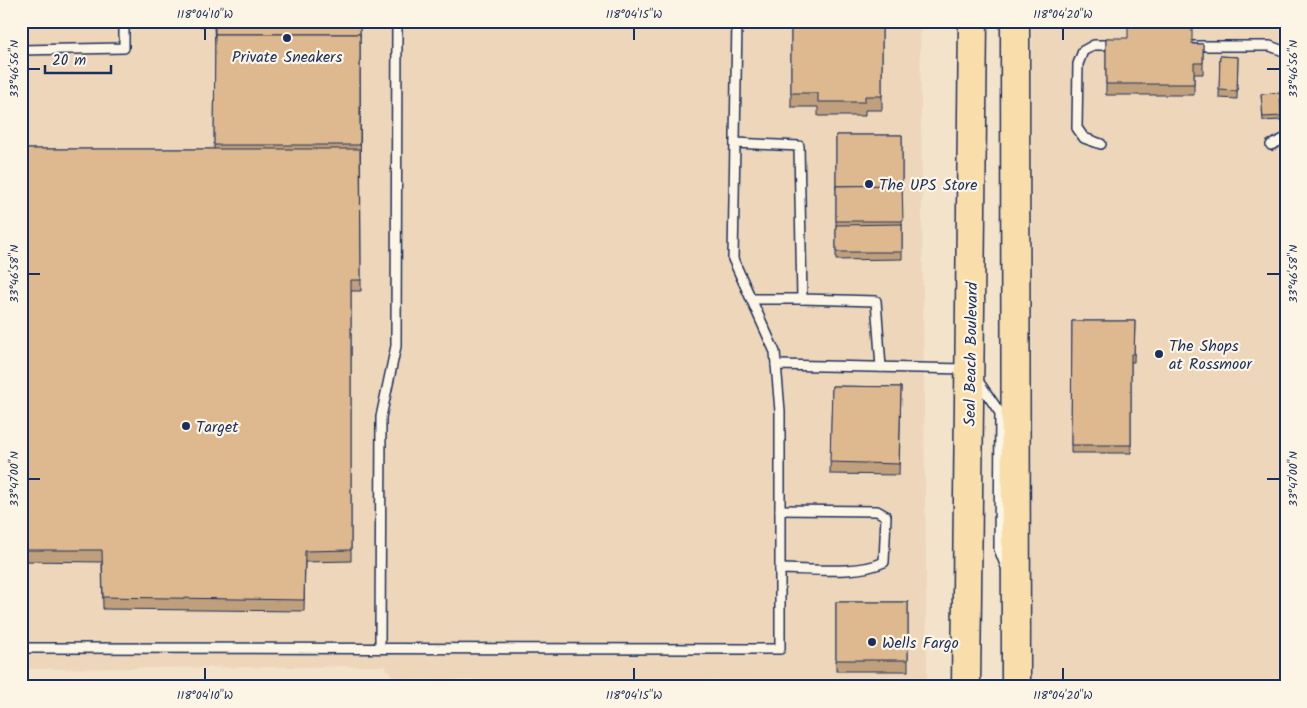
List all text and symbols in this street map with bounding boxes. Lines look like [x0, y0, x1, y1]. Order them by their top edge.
text: 118°04'10"W [177, 5, 233, 24]
text: 118°04'15"W [606, 5, 662, 24]
text: 118°04'20"W [1033, 5, 1093, 24]
marker: Private Sneakers [281, 32, 293, 44]
text: 33°46'56"N [5, 40, 24, 98]
text: 33°46'56"N [1284, 40, 1303, 98]
scale bar [45, 42, 111, 74]
place label: Private Sneakers [232, 45, 342, 70]
text: 20 m [52, 49, 86, 73]
place label: The UPS Store [879, 173, 977, 198]
marker: The UPS Store [863, 178, 875, 190]
text: 33°46'58"N [5, 245, 24, 303]
text: 33°46'58"N [1284, 245, 1303, 303]
street label: Seal Beach Boulevard [958, 281, 985, 426]
place label: The Shops at Rossmoor [1169, 334, 1254, 377]
marker: The Shops at Rossmoor [1153, 348, 1165, 360]
place label: Target [196, 415, 239, 440]
marker: Target [180, 420, 192, 432]
text: 33°47'00"N [5, 451, 24, 507]
text: 33°47'00"N [1284, 451, 1303, 507]
place label: Wells Fargo [882, 631, 959, 656]
marker: Wells Fargo [866, 636, 878, 648]
text: 118°04'10"W [177, 686, 233, 705]
text: 118°04'15"W [606, 686, 662, 705]
text: 118°04'20"W [1033, 686, 1093, 705]

